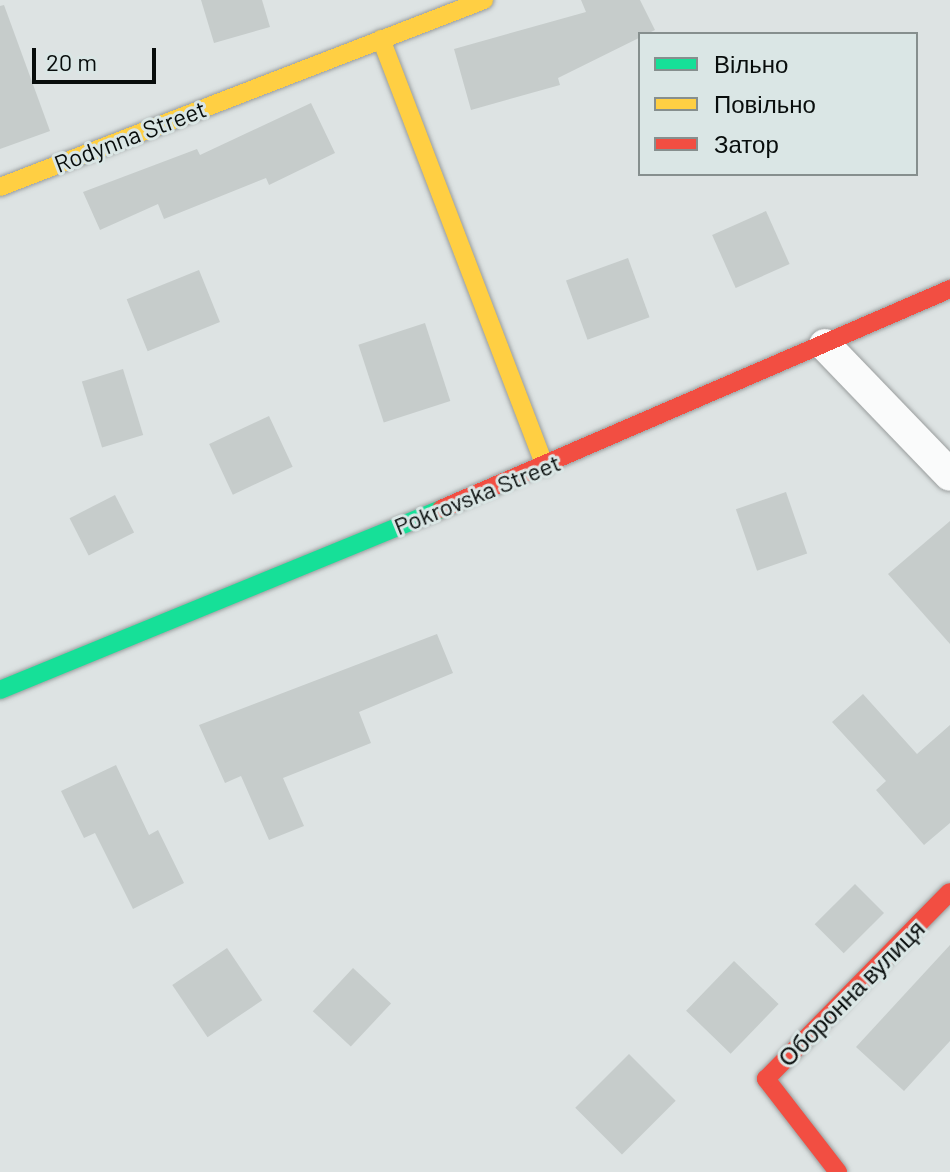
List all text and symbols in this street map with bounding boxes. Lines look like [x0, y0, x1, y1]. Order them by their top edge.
scale bar [36, 32, 160, 82]
legend [638, 32, 918, 176]
text: 20 m [46, 47, 97, 76]
text: Вільно [714, 49, 788, 78]
text: Повільно [714, 89, 816, 118]
street label: Rodynna Street [50, 94, 210, 178]
text: Затор [714, 129, 779, 158]
street label: Pokrovska Street [390, 448, 564, 540]
street label: Оборонна вулиця [772, 914, 930, 1072]

